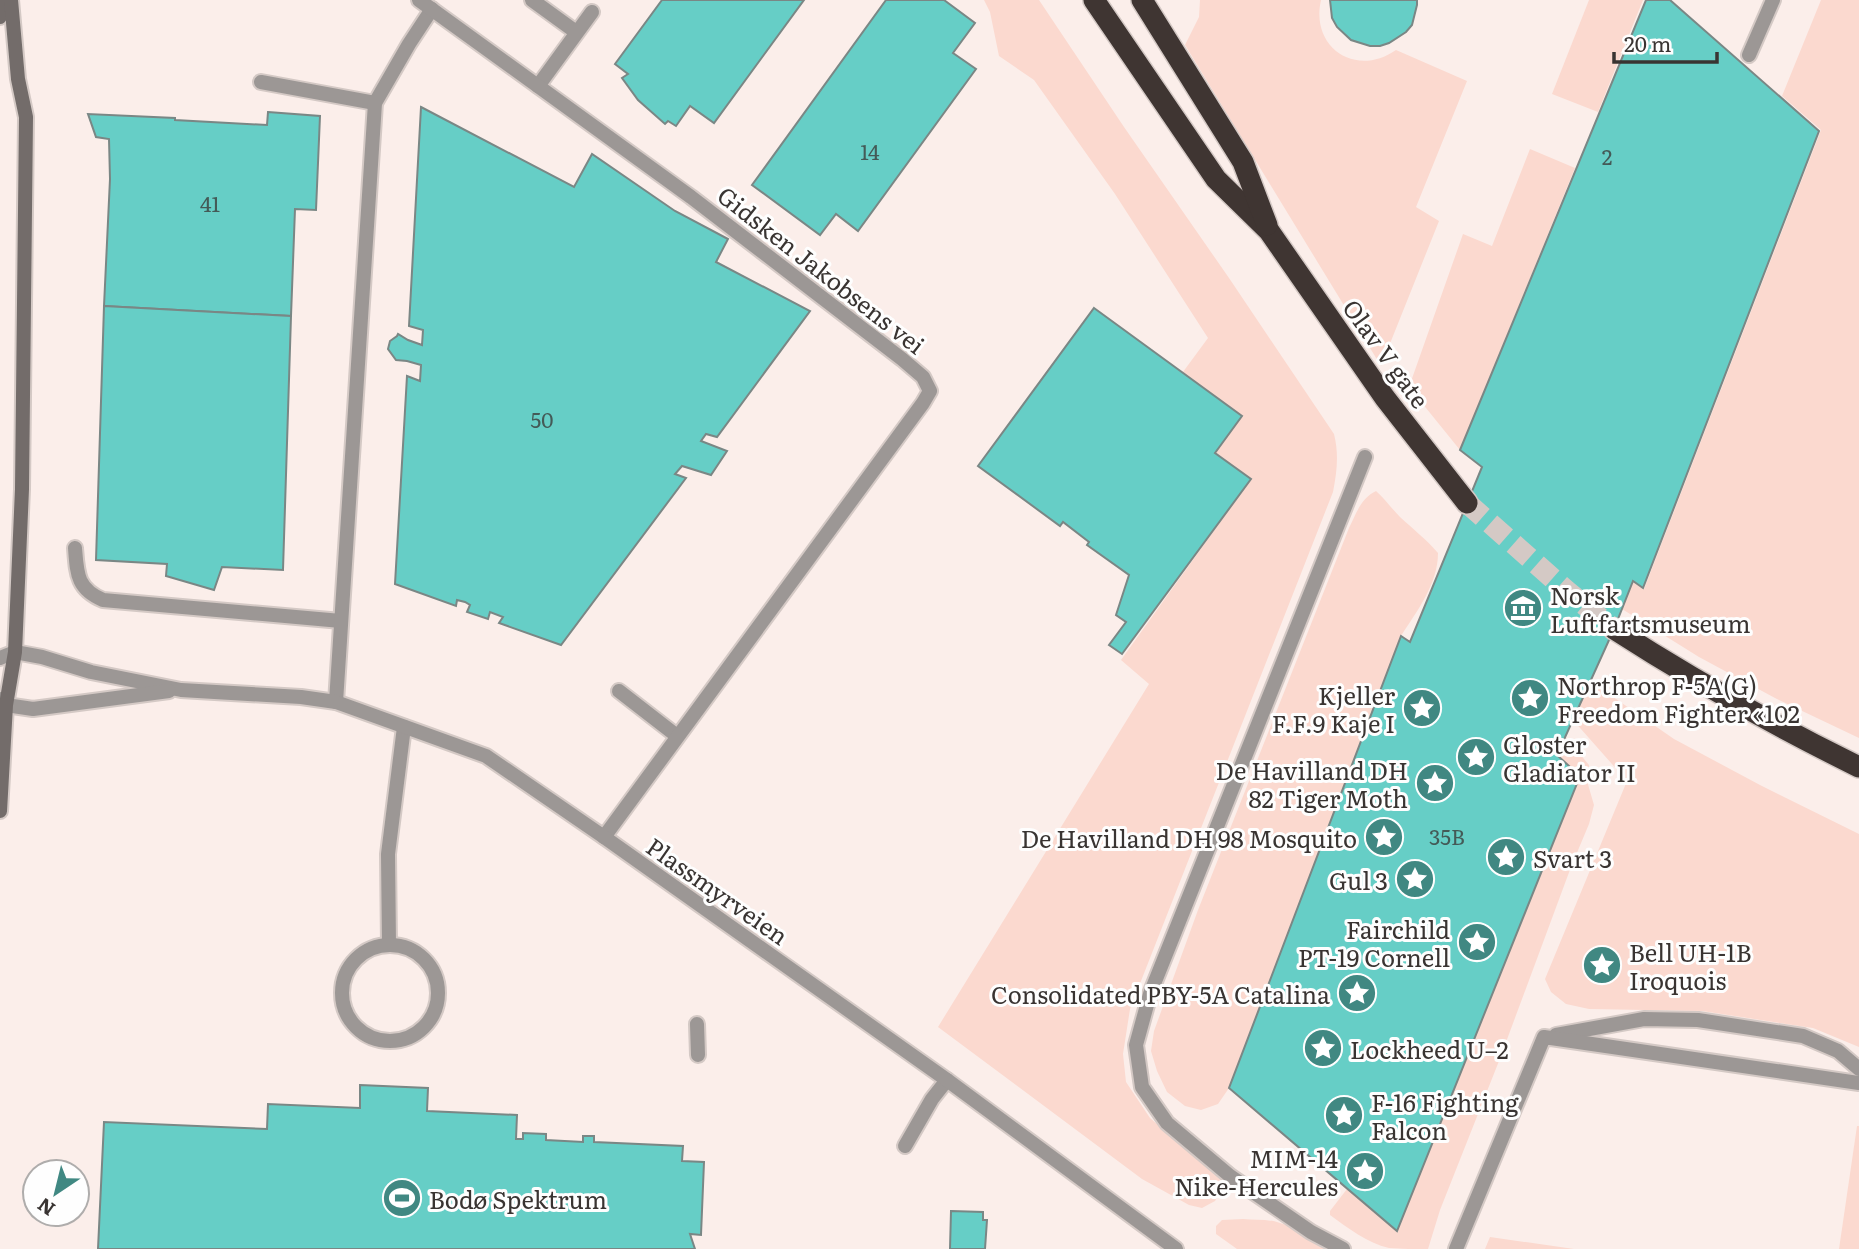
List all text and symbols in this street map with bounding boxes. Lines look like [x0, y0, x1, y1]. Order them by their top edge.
scale bar [1614, 21, 1717, 65]
text: 20 m [1624, 27, 1671, 58]
house number: 14 [860, 135, 880, 166]
house number: 2 [1602, 140, 1612, 171]
street label: Gidsken Jakobsens vei [711, 177, 933, 361]
house number: 41 [200, 187, 221, 218]
street label: Olav V gate [1336, 291, 1438, 415]
house number: 50 [531, 403, 553, 434]
place label: Norsk Luftfartsmuseum [1550, 577, 1750, 640]
museum icon: Norsk Luftfartsmuseum [1502, 587, 1544, 629]
place label: Northrop F-5A(G) Freedom Fighter «102 [1557, 667, 1800, 730]
place label: Kjeller F.F.9 Kaje I [1272, 677, 1396, 740]
place icon: Northrop F-5A(G) Freedom Fighter «102 [1509, 677, 1551, 719]
place icon: Kjeller F.F.9 Kaje I [1401, 687, 1443, 729]
place label: Gloster Gladiator II [1503, 726, 1636, 789]
place icon: Gloster Gladiator II [1455, 736, 1497, 778]
place label: De Havilland DH 82 Tiger Moth [1216, 752, 1408, 815]
place icon: De Havilland DH 82 Tiger Moth [1414, 762, 1456, 804]
place icon: De Havilland DH 98 Mosquito [1363, 816, 1405, 858]
place label: De Havilland DH 98 Mosquito [1021, 820, 1357, 855]
house number: 35B [1429, 820, 1465, 851]
street label: Plassmyrveien [640, 828, 796, 952]
place icon: Svart 3 [1485, 836, 1527, 878]
place label: Svart 3 [1533, 840, 1612, 875]
place icon: Gul 3 [1394, 858, 1436, 900]
place label: Gul 3 [1329, 862, 1388, 897]
place label: Fairchild PT-19 Cornell [1298, 911, 1450, 974]
place icon: Fairchild PT-19 Cornell [1456, 921, 1498, 963]
place label: Bell UH-1B Iroquois [1629, 934, 1752, 997]
place icon: Bell UH-1B Iroquois [1581, 944, 1623, 986]
place icon: Consolidated PBY-5A Catalina [1336, 972, 1378, 1014]
place label: Consolidated PBY-5A Catalina [991, 976, 1330, 1011]
place icon: Lockheed U–2 [1302, 1027, 1344, 1069]
place label: Lockheed U–2 [1350, 1031, 1509, 1066]
place label: F-16 Fighting Falcon [1371, 1084, 1519, 1147]
place icon: F-16 Fighting Falcon [1323, 1094, 1365, 1136]
place label: MIM-14 Nike-Hercules [1174, 1140, 1338, 1203]
place icon: MIM-14 Nike-Hercules [1344, 1150, 1386, 1192]
north arrow [21, 1158, 91, 1228]
sports icon: Bodø Spektrum [381, 1177, 423, 1219]
place label: Bodø Spektrum [429, 1181, 607, 1216]
text: N [31, 1192, 60, 1224]

